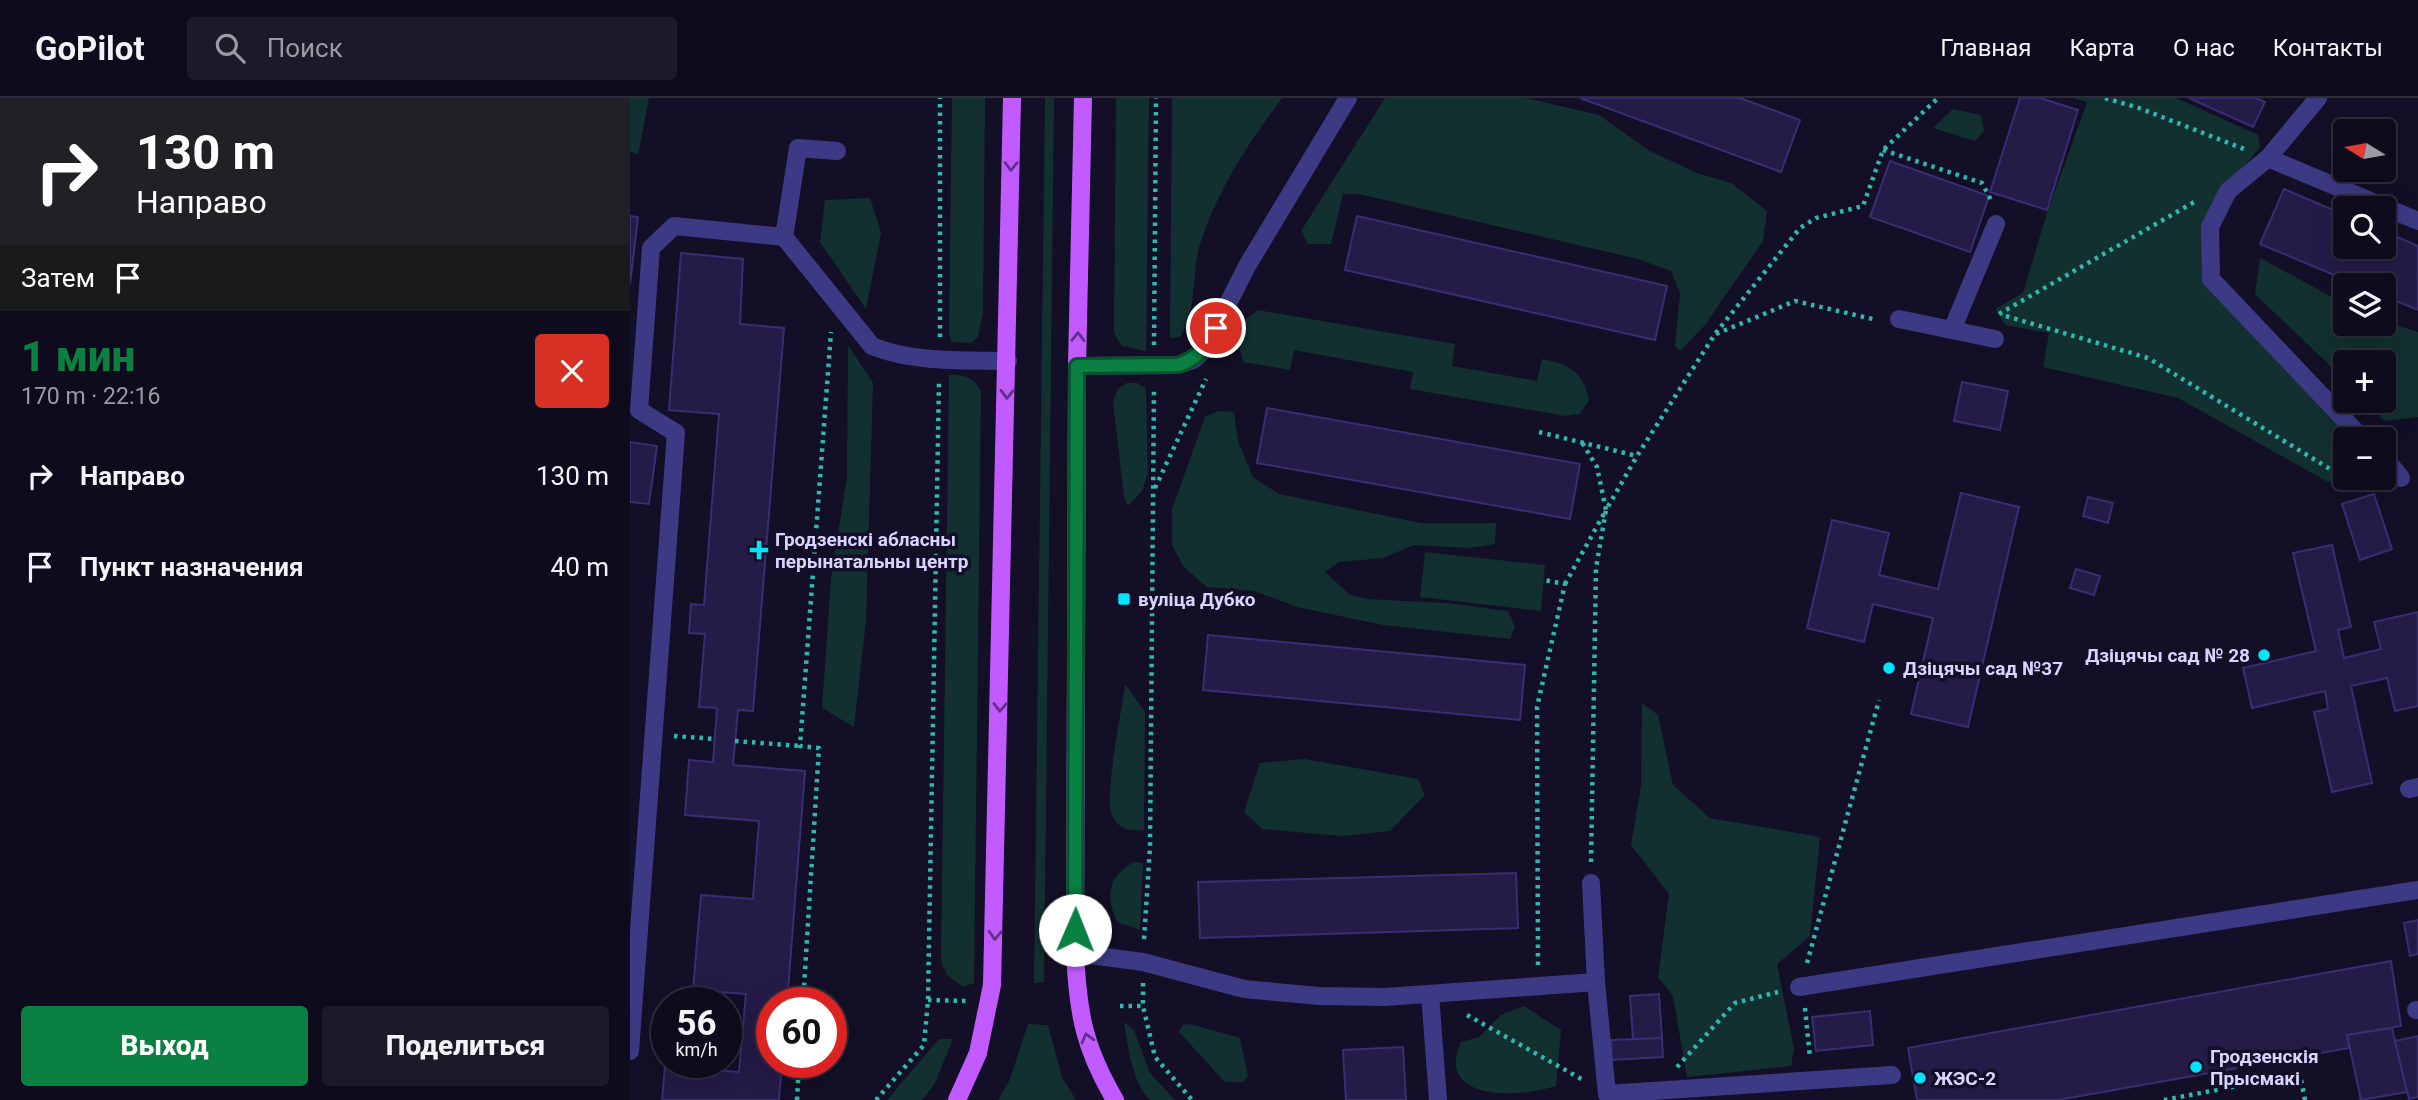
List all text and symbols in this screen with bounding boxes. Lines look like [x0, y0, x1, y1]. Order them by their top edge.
search box [187, 17, 677, 80]
text: GoPilot [35, 29, 145, 68]
icon: search [211, 29, 249, 67]
text: Поиск [267, 33, 343, 63]
text: Главная [1940, 34, 2031, 62]
text: Карта [2069, 34, 2135, 62]
text: О нас [2173, 34, 2235, 62]
text: Контакты [2273, 34, 2383, 62]
north arrow [2333, 119, 2396, 182]
map controls [2333, 119, 2396, 490]
text: 130 m [136, 124, 275, 181]
icon: right [21, 126, 112, 217]
one-way arrow [1003, 161, 1019, 172]
text: Направо [136, 183, 267, 221]
button: search [2333, 196, 2396, 259]
icon: arrive [109, 259, 147, 297]
text: Затем [21, 263, 95, 293]
button: layers [2333, 273, 2396, 336]
pin [1186, 298, 1246, 358]
icon: arrive [1197, 309, 1235, 347]
one-way arrow [1070, 331, 1086, 341]
text: 1 мин [21, 332, 135, 381]
button: close [535, 334, 609, 408]
button: + [2333, 350, 2396, 413]
text: 170 m · 22:16 [21, 383, 160, 410]
one-way arrow [999, 389, 1015, 399]
button: − [2333, 427, 2396, 490]
icon: right [21, 457, 59, 495]
text: Направо [80, 461, 185, 491]
text: 130 m [536, 461, 609, 491]
place label: Гродзенскі абласны перынатальны центр [775, 528, 969, 573]
marker: Гродзенскі абласны перынатальны центр [749, 540, 769, 560]
icon: arrive [21, 548, 59, 586]
text: Пункт назначения [80, 552, 304, 582]
text: 40 m [551, 552, 609, 582]
place label: вуліца Дубко [1138, 588, 1256, 611]
marker: вуліца Дубко [1116, 591, 1132, 607]
place label: Дзіцячы сад № 28 [2085, 644, 2250, 667]
marker: Дзіцячы сад № 28 [2256, 647, 2272, 663]
place label: Дзіцячы сад №37 [1903, 657, 2063, 680]
marker: Дзіцячы сад №37 [1881, 660, 1897, 676]
one-way arrow [992, 702, 1008, 713]
position arrow [1038, 893, 1112, 967]
one-way arrow [988, 929, 1003, 940]
speed limit sign: 60 [756, 987, 847, 1078]
text: 56 [676, 1003, 717, 1044]
button: Выход [21, 1006, 308, 1086]
button: Поделиться [322, 1006, 609, 1086]
one-way arrow [1081, 1033, 1095, 1045]
text: km/h [675, 1039, 718, 1060]
place label: Гродзенскія Прысмакі [2210, 1045, 2319, 1090]
marker: Гродзенскія Прысмакі [2188, 1059, 2204, 1075]
place label: ЖЭС-2 [1934, 1067, 1996, 1090]
marker: ЖЭС-2 [1912, 1070, 1928, 1086]

